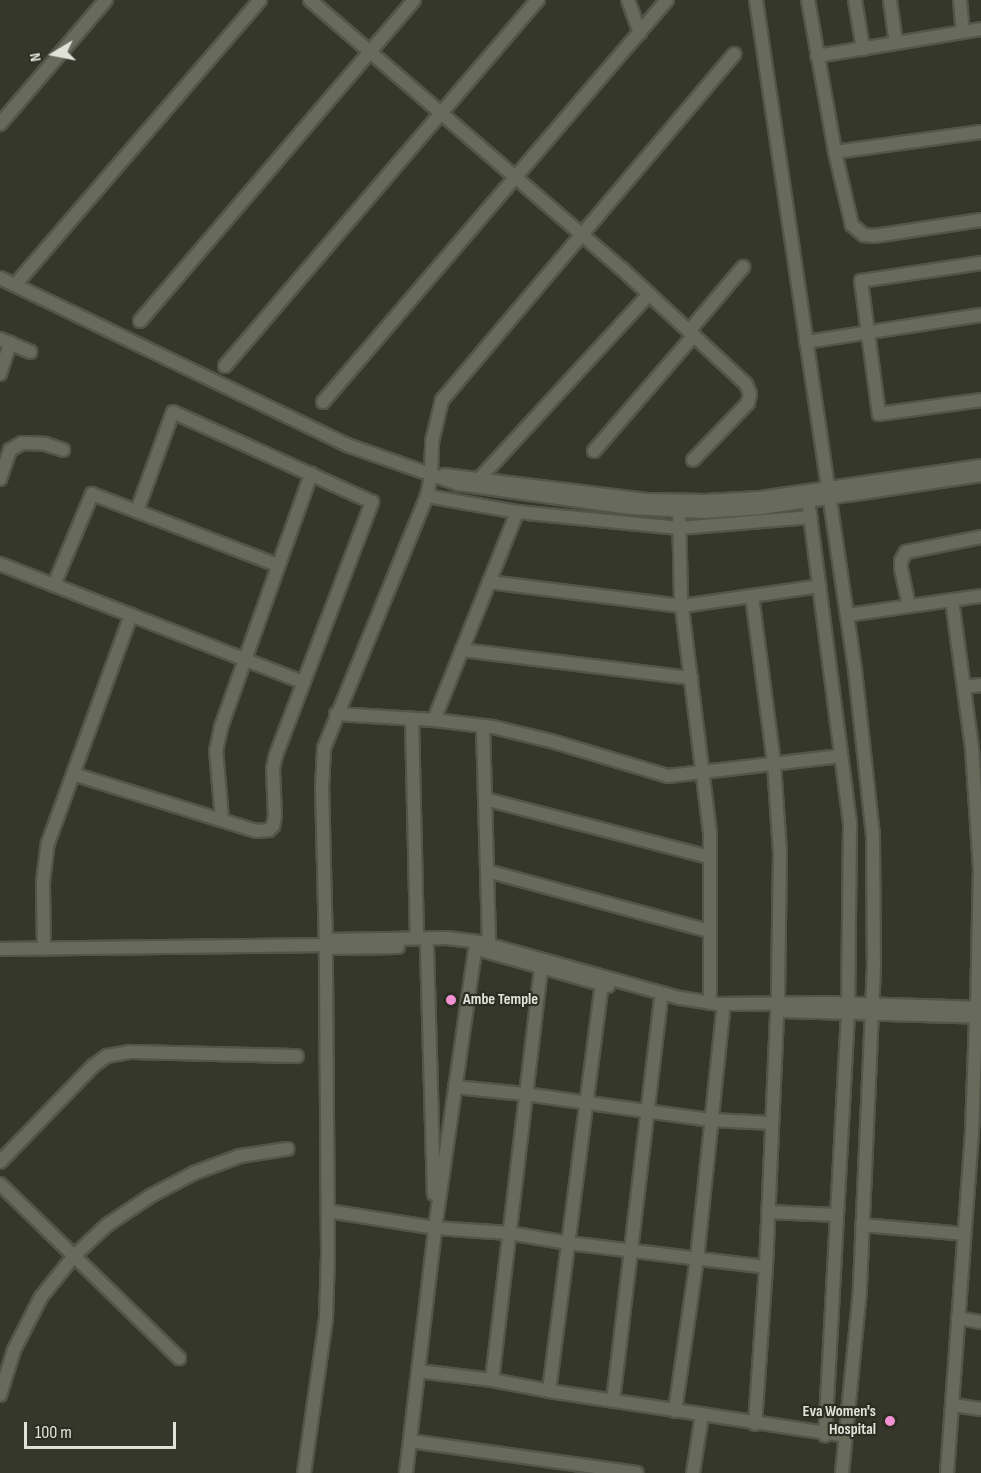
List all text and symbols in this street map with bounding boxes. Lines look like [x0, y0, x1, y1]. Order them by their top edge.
north arrow [24, 24, 84, 84]
text: N [26, 51, 46, 63]
place label: Ambe Temple [463, 990, 538, 1010]
marker: Ambe Temple [444, 993, 458, 1007]
place label: Eva Women's Hospital [803, 1402, 876, 1440]
scale bar [27, 1410, 178, 1448]
marker: Eva Women's Hospital [881, 1412, 899, 1430]
text: 100 m [35, 1422, 72, 1443]

